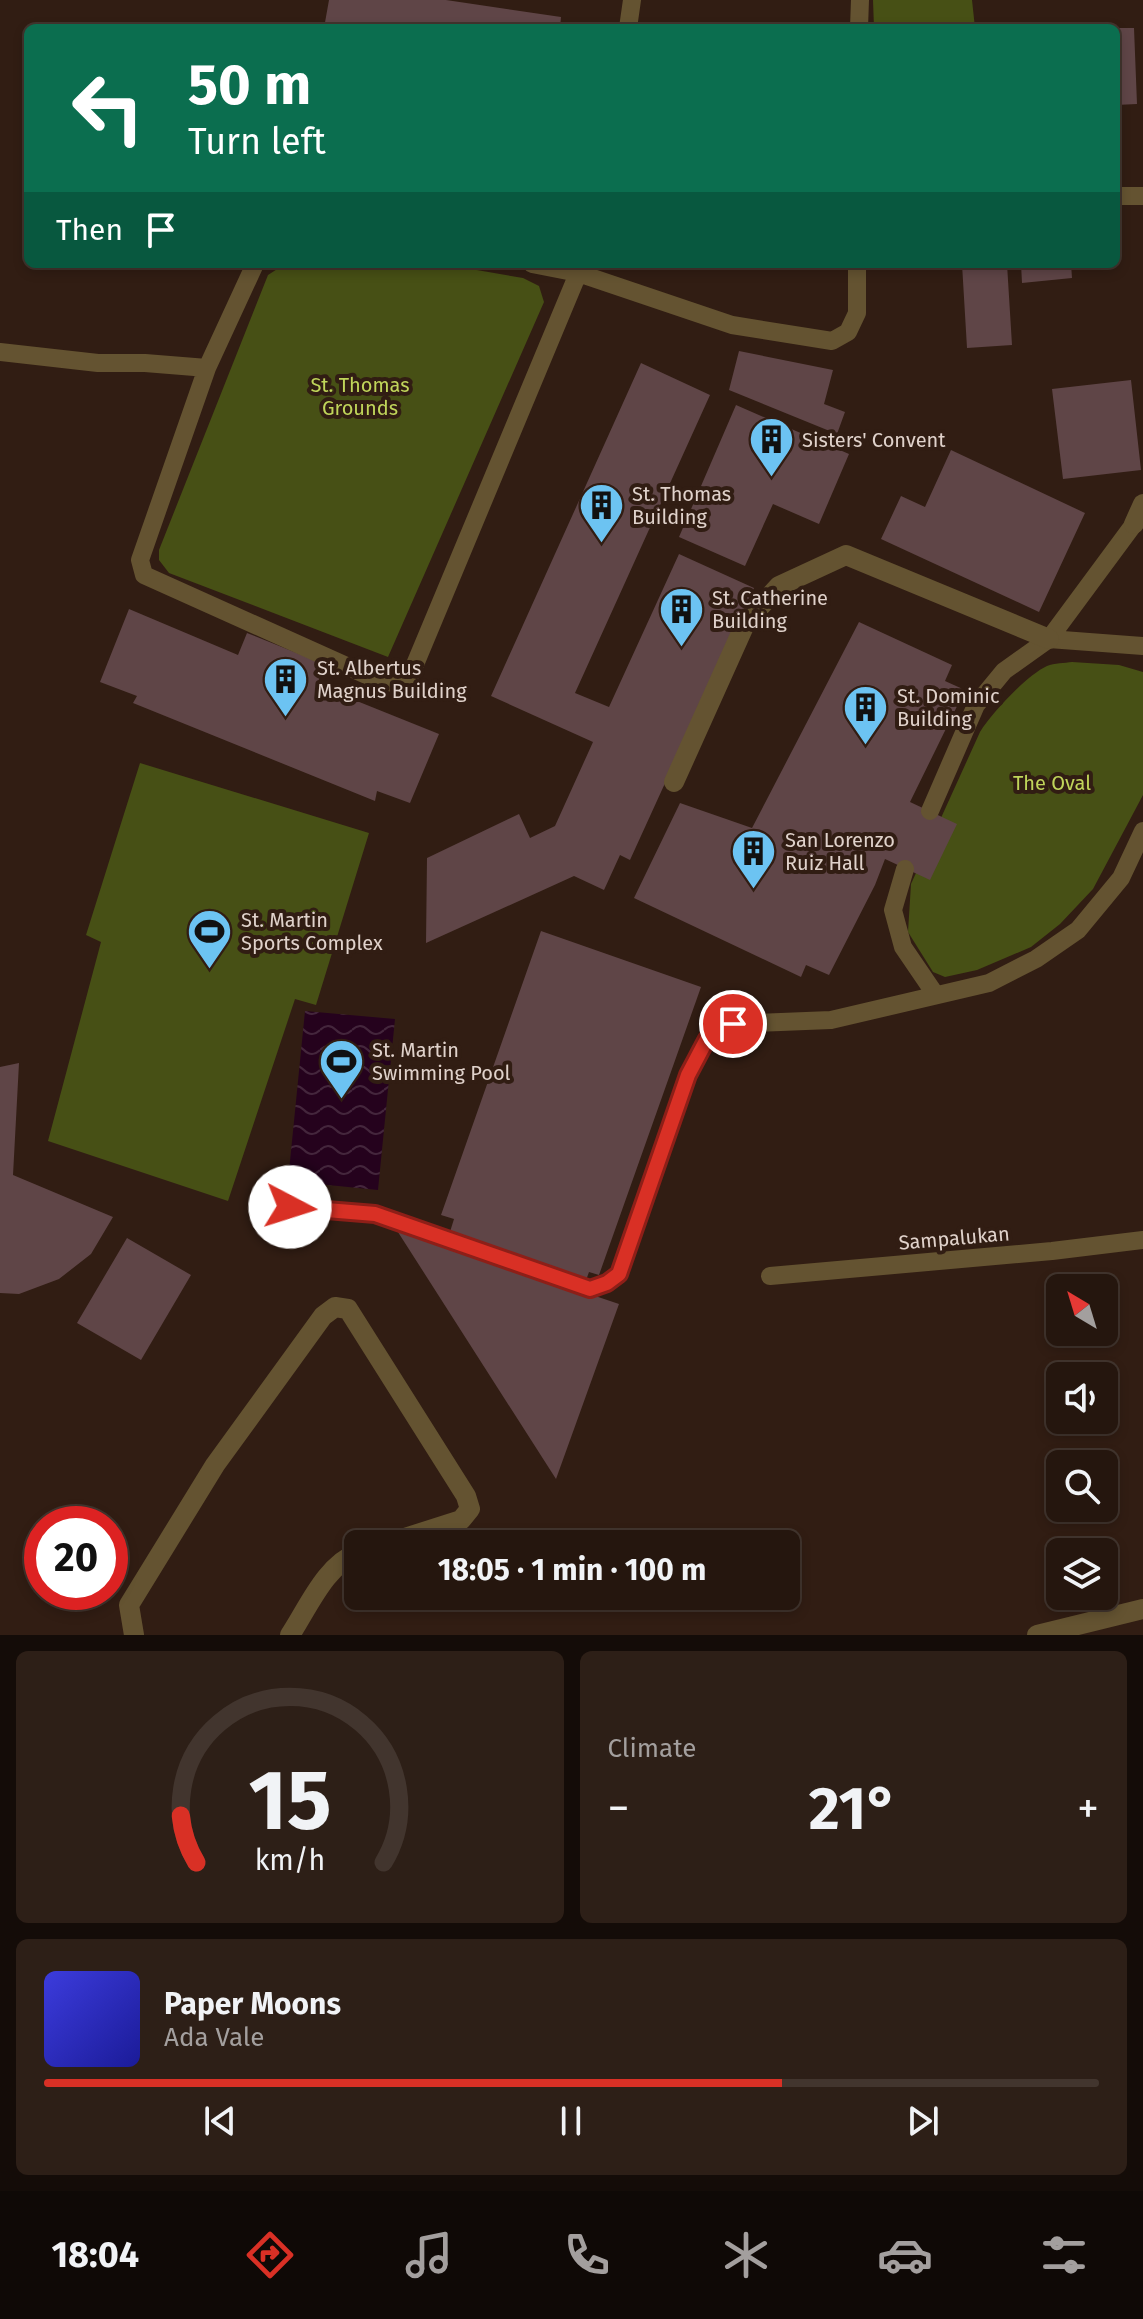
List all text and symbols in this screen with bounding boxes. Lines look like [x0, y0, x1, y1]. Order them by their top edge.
text: 50 m [188, 52, 311, 119]
icon: left [56, 56, 160, 160]
text: Turn left [188, 120, 326, 164]
icon: arrive [139, 208, 183, 252]
text: Then [56, 212, 123, 248]
park label: St. Thomas Grounds [310, 373, 410, 420]
building icon: Sisters' Convent [747, 416, 795, 479]
place label: Sisters' Convent [802, 428, 946, 452]
building icon: St. Thomas Building [577, 481, 625, 544]
place label: St. Thomas Building [632, 482, 731, 529]
building icon: St. Catherine Building [657, 585, 705, 648]
place label: St. Catherine Building [712, 586, 828, 633]
building icon: St. Albertus Magnus Building [262, 656, 310, 719]
place label: St. Albertus Magnus Building [317, 656, 467, 703]
building icon: St. Dominic Building [842, 683, 890, 746]
place label: St. Dominic Building [897, 684, 1000, 731]
park label: The Oval [1013, 771, 1091, 795]
building icon: San Lorenzo Ruiz Hall [730, 828, 778, 891]
place label: San Lorenzo Ruiz Hall [785, 828, 895, 875]
sports icon: St. Martin Sports Complex [186, 907, 234, 970]
place label: St. Martin Sports Complex [241, 908, 383, 955]
pin [699, 990, 767, 1058]
icon: arrive [711, 1002, 755, 1046]
sports icon: St. Martin Swimming Pool [317, 1037, 365, 1100]
place label: St. Martin Swimming Pool [372, 1038, 511, 1085]
position arrow [248, 1165, 332, 1249]
street label: Sampalukan [898, 1221, 1010, 1255]
north arrow [1046, 1274, 1118, 1346]
map controls [1046, 1274, 1118, 1610]
button: sound [1046, 1362, 1118, 1434]
button: search [1046, 1450, 1118, 1522]
speed limit sign: 20 [24, 1506, 128, 1610]
button: layers [1046, 1538, 1118, 1610]
text: 18:05 · 1 min · 100 m [438, 1552, 706, 1588]
text: Climate [608, 1733, 696, 1764]
text: 15 [248, 1751, 331, 1851]
text: 21° [809, 1773, 898, 1845]
text: − [608, 1782, 630, 1835]
text: + [1077, 1782, 1099, 1835]
text: km/h [254, 1843, 325, 1878]
text: Paper Moons [164, 1986, 341, 2022]
text: Ada Vale [164, 2022, 264, 2053]
icon: previous [198, 2099, 242, 2143]
icon: pause [549, 2099, 593, 2143]
icon: next [901, 2099, 945, 2143]
icon: directions [242, 2227, 298, 2283]
icon: music [401, 2227, 457, 2283]
icon: phone [559, 2227, 615, 2283]
icon: climate [718, 2227, 774, 2283]
icon: car [877, 2227, 933, 2283]
icon: filters [1036, 2227, 1092, 2283]
text: 18:04 [51, 2233, 139, 2277]

